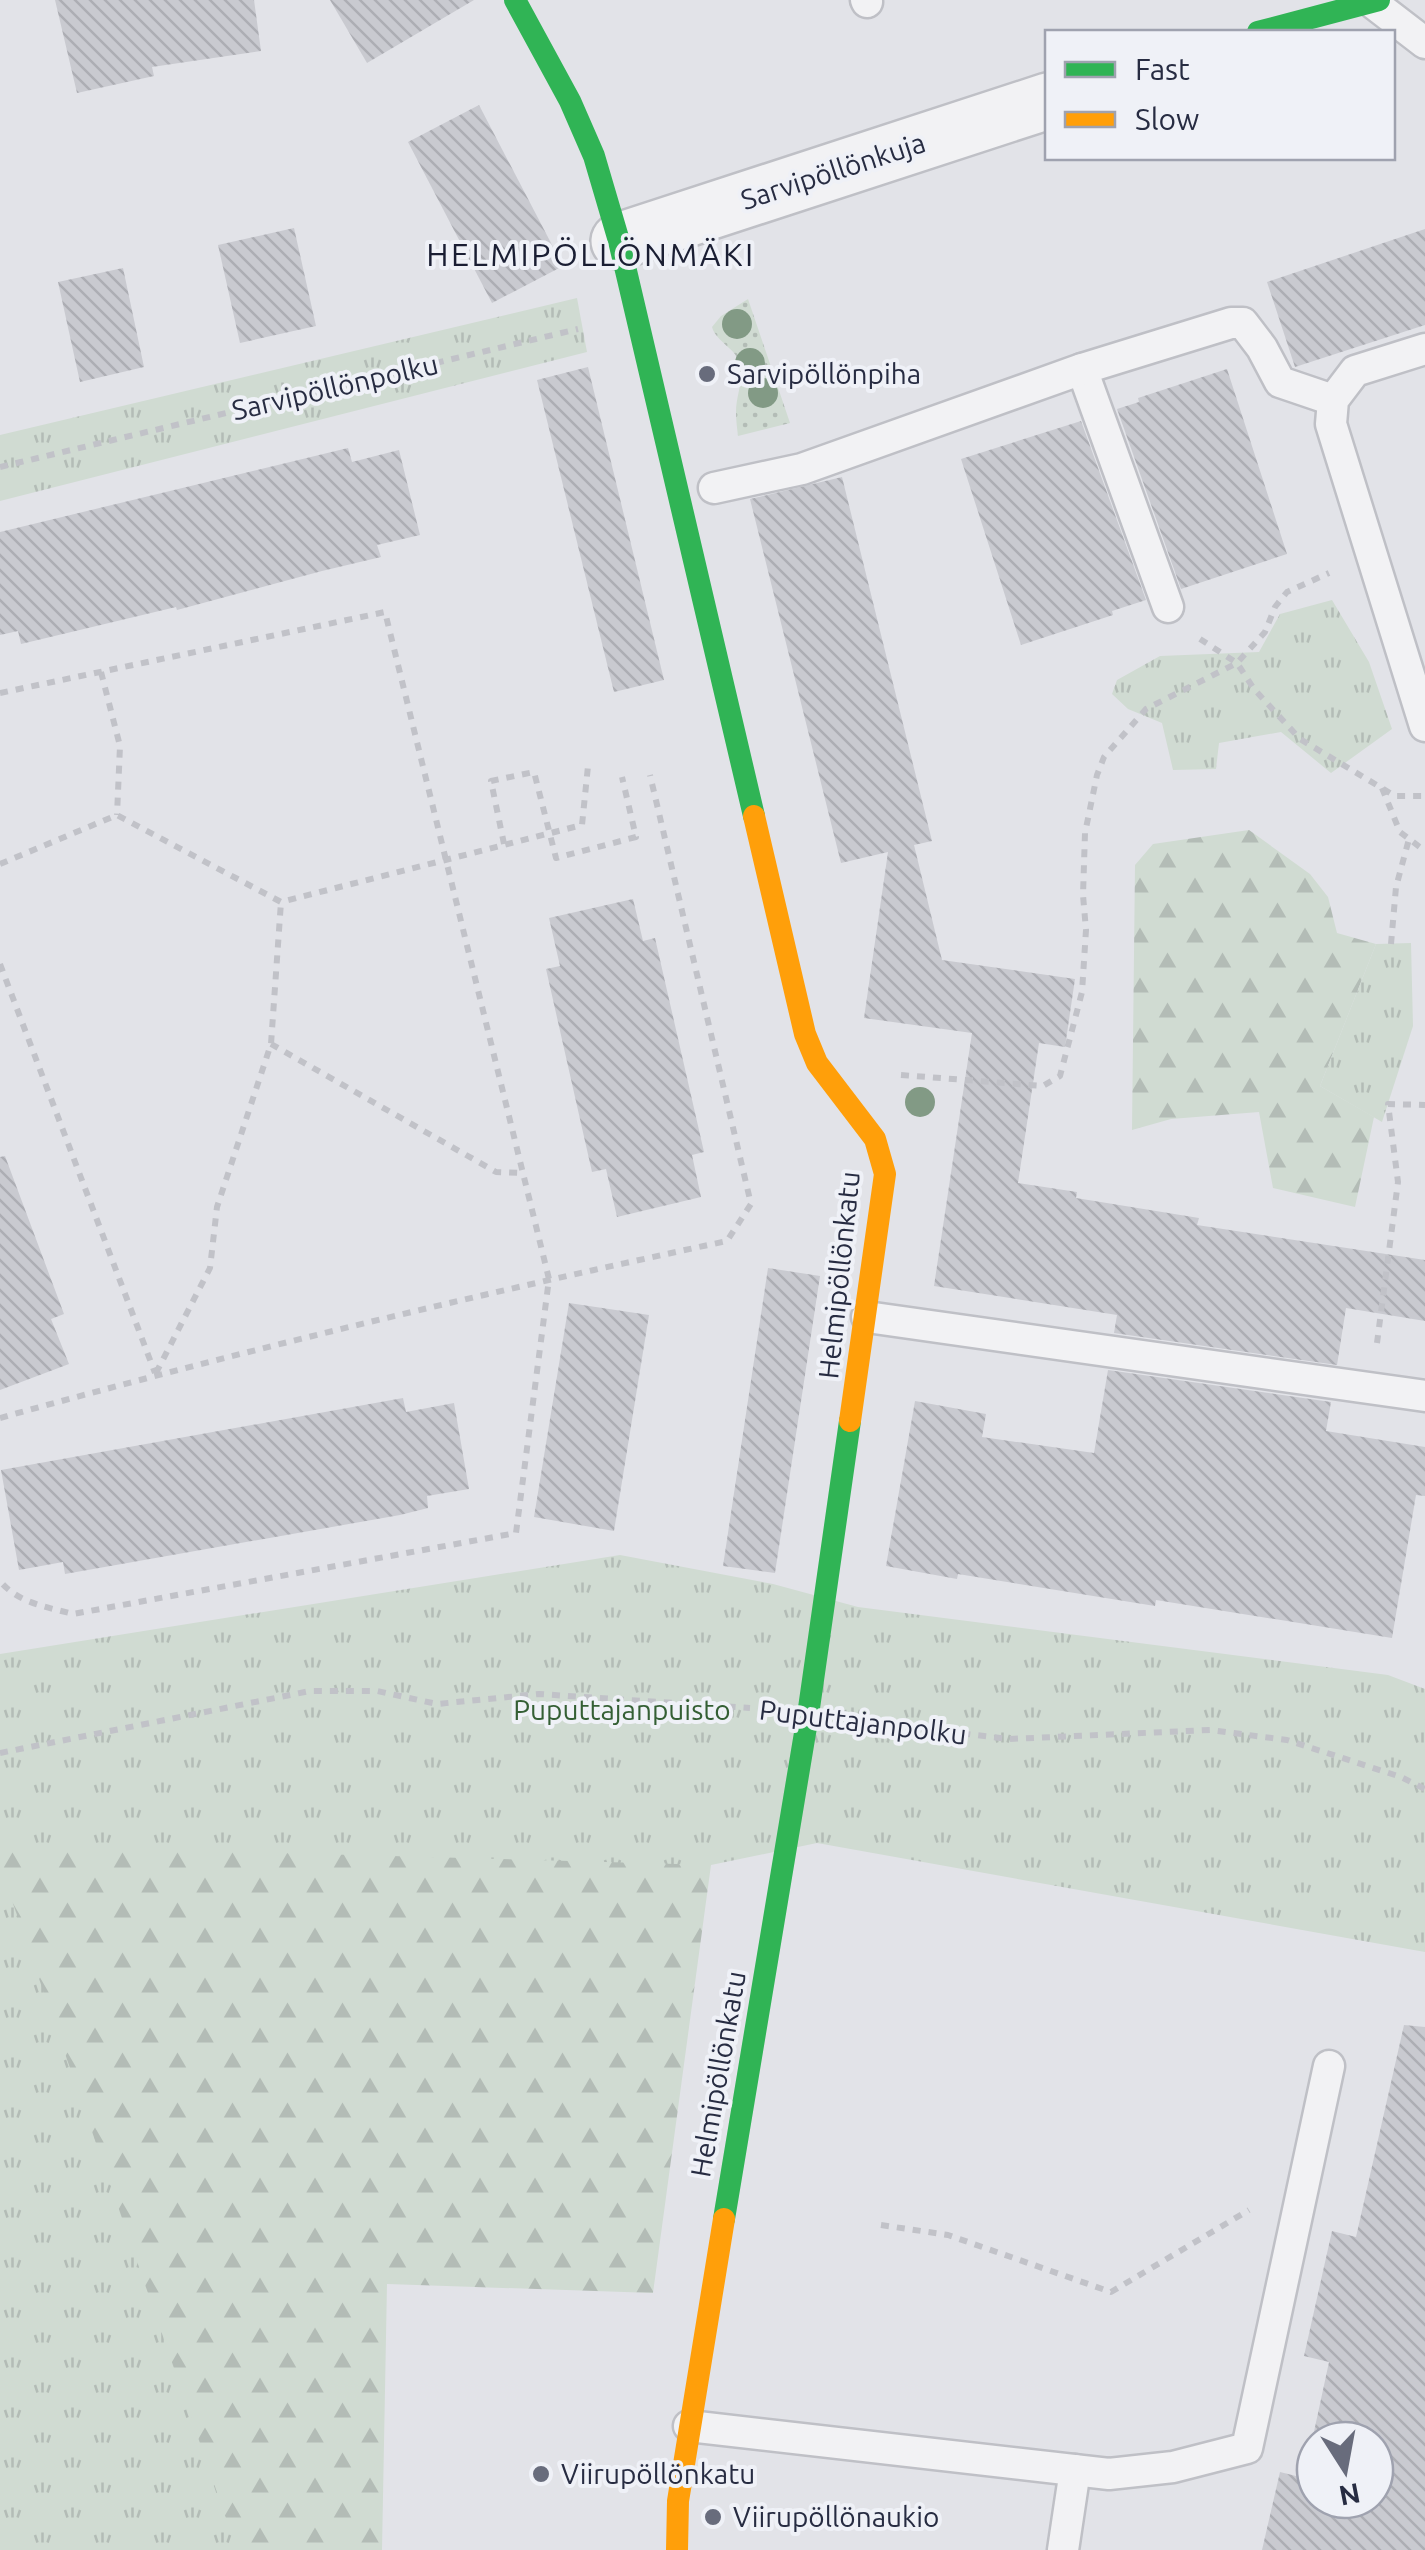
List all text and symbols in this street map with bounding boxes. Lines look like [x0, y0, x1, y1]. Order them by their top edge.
legend [1045, 30, 1395, 160]
text: Fast [1135, 52, 1190, 86]
text: Slow [1135, 102, 1199, 136]
street label: Sarvipöllönkuja [737, 126, 929, 215]
district label: HELMIPÖLLÖNMÄKI [426, 236, 756, 272]
street label: Sarvipöllönpolku [229, 348, 441, 425]
place label: Sarvipöllönpiha [727, 358, 921, 389]
marker: Sarvipöllönpiha [696, 363, 718, 385]
street label: Helmipöllönkatu [812, 1170, 865, 1380]
street label: Puputtajanpolku [758, 1693, 969, 1750]
park label: Puputtajanpuisto [513, 1694, 731, 1725]
street label: Helmipöllönkatu [684, 1969, 751, 2179]
north arrow [1295, 2420, 1395, 2520]
place label: Viirupöllönkatu [561, 2458, 755, 2489]
marker: Viirupöllönkatu [530, 2463, 552, 2485]
text: N [1337, 2478, 1363, 2512]
place label: Viirupöllönaukio [733, 2501, 939, 2532]
marker: Viirupöllönaukio [702, 2506, 724, 2528]

